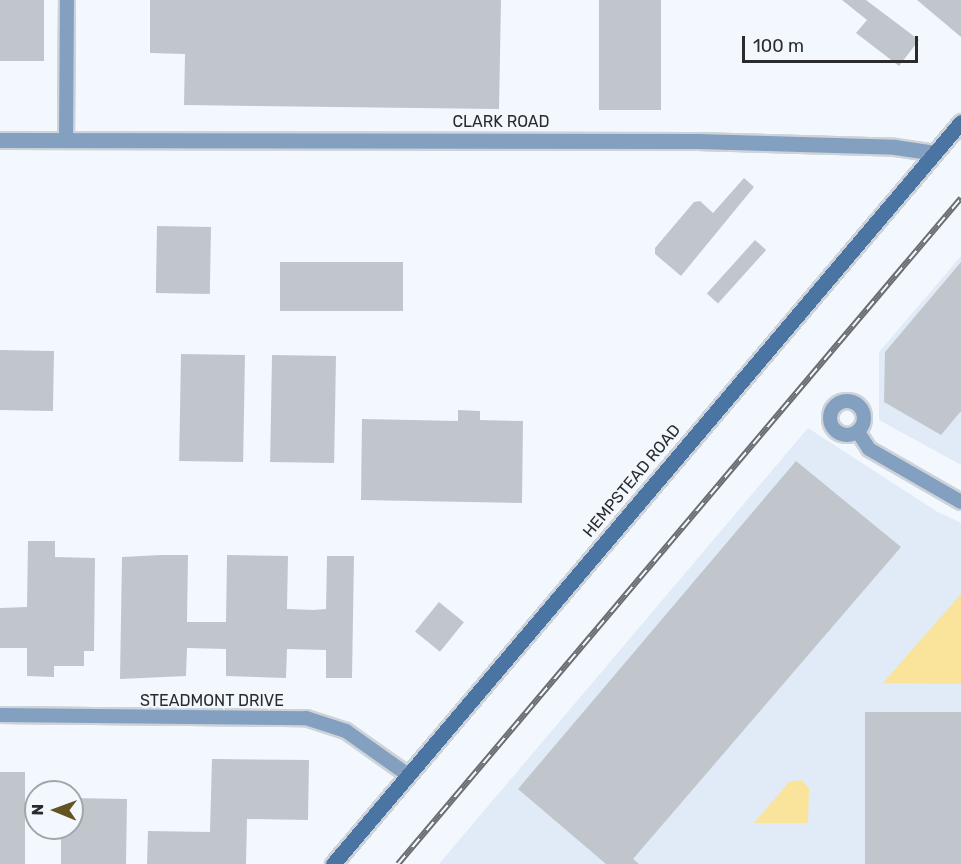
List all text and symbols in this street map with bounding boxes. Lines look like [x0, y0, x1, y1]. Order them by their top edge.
scale bar [745, 24, 920, 62]
text: 100 m [753, 35, 804, 57]
street label: CLARK ROAD [452, 112, 550, 132]
street label: HEMPSTEAD ROAD [579, 421, 685, 541]
street label: STEADMONT DRIVE [140, 691, 284, 711]
north arrow [24, 780, 84, 840]
text: N [28, 804, 47, 816]

